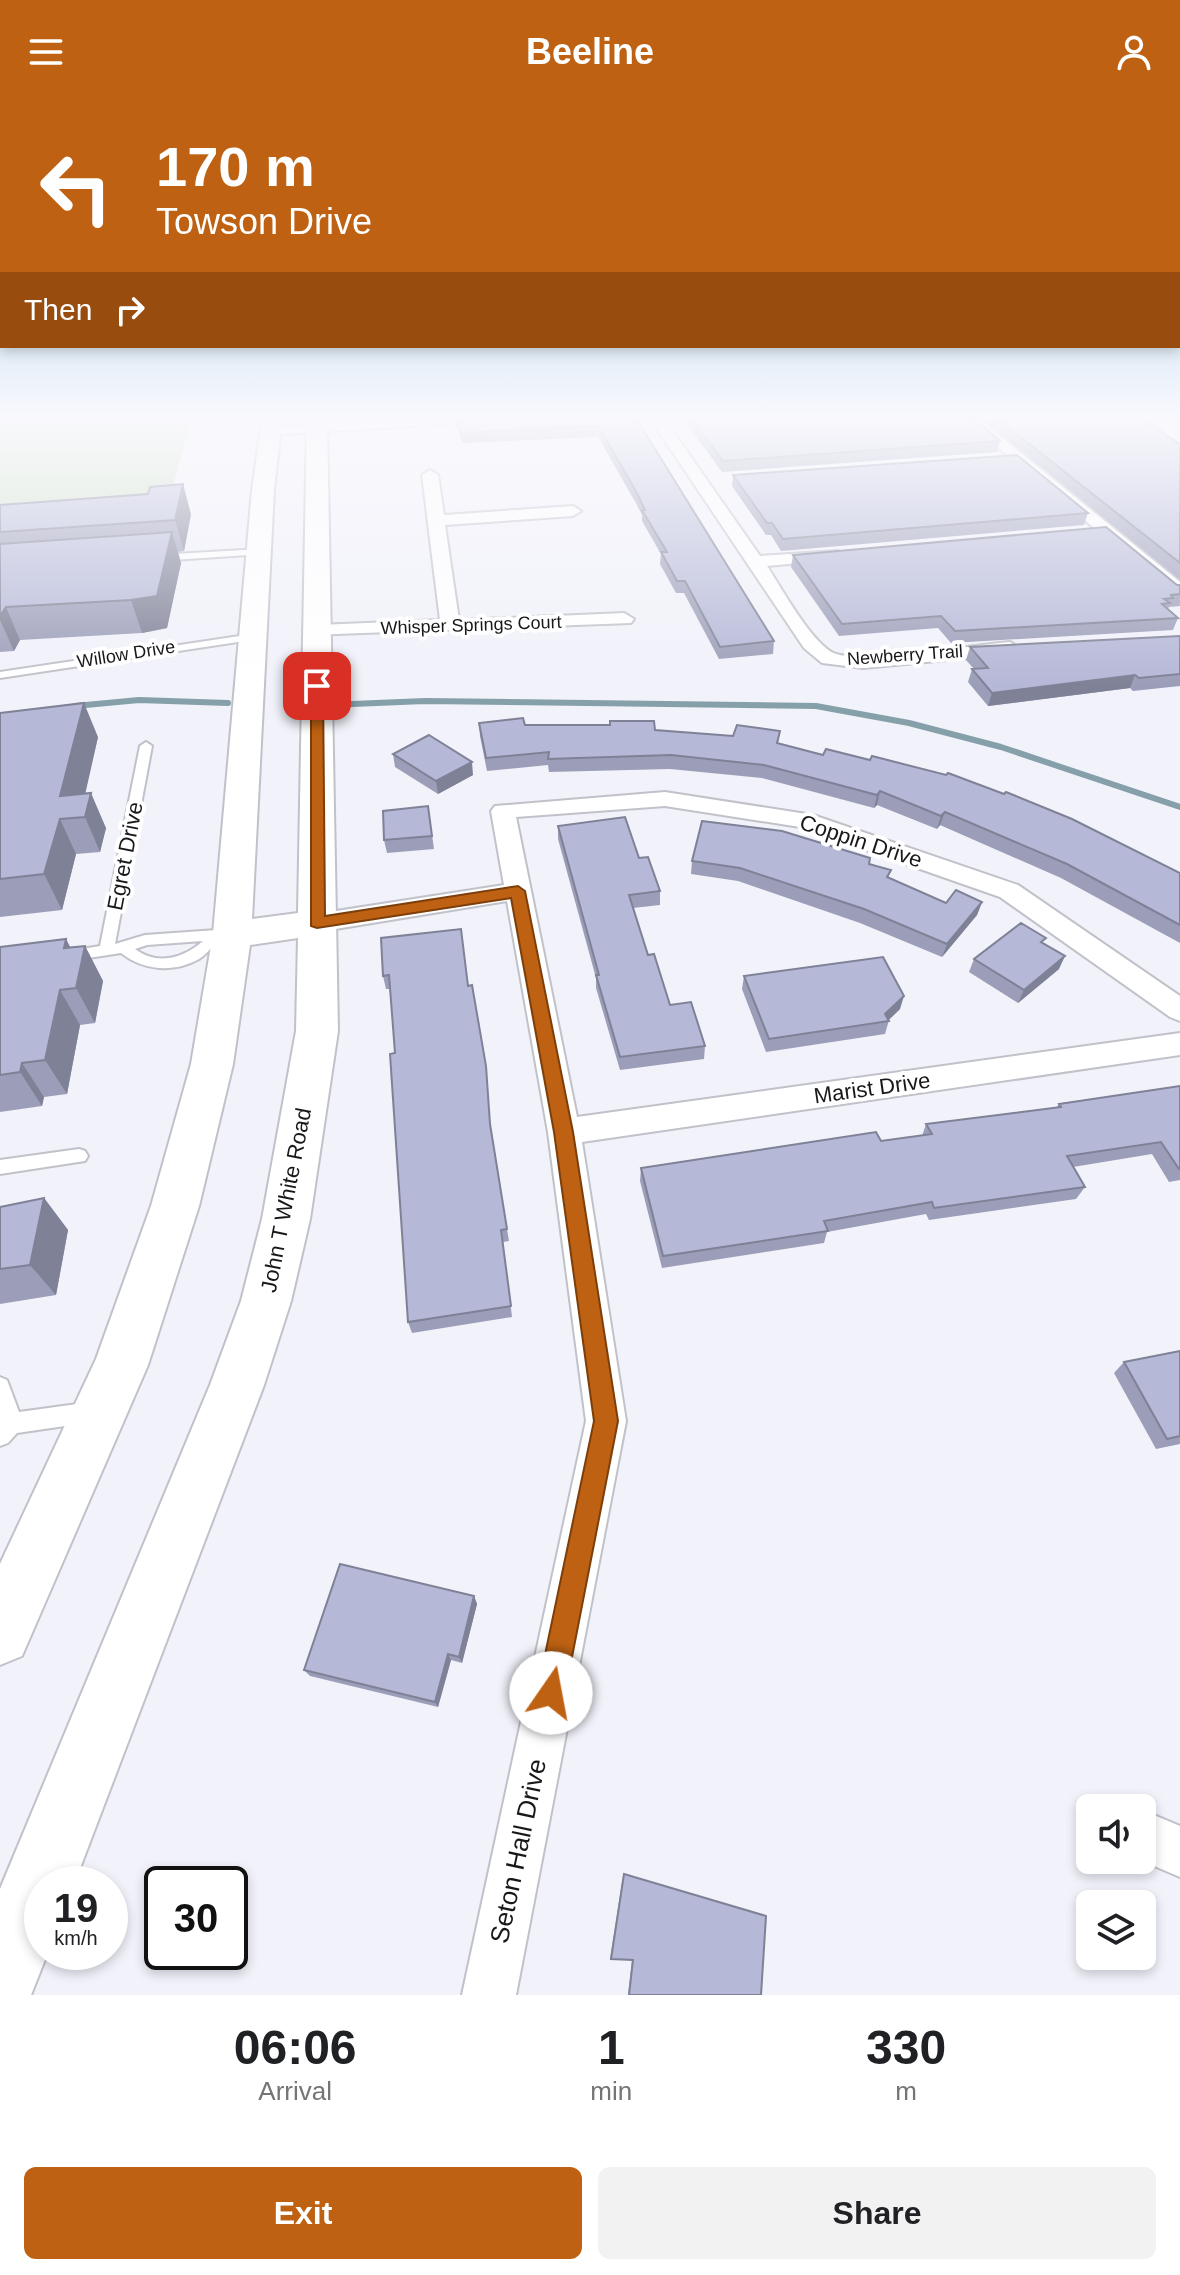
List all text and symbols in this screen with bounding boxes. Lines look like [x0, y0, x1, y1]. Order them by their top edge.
icon: menu [24, 30, 68, 74]
icon: person [1112, 30, 1156, 74]
text: Beeline [526, 31, 654, 72]
text: 170 m [156, 135, 315, 198]
icon: left [24, 136, 128, 240]
text: Towson Drive [156, 201, 372, 242]
icon: right [108, 288, 152, 332]
text: Then [24, 293, 92, 326]
street label: Whisper Springs Court [380, 612, 562, 638]
street label: Willow Drive [76, 636, 176, 672]
street label: Newberry Trail [846, 641, 964, 669]
pin [283, 652, 351, 720]
icon: arrive [295, 664, 339, 708]
street label: Egret Drive [102, 800, 148, 912]
street label: Coppin Drive [797, 809, 925, 873]
street label: Marist Drive [812, 1067, 932, 1109]
street label: John T White Road [256, 1106, 316, 1294]
position arrow [509, 1651, 593, 1735]
street label: Seton Hall Drive [484, 1756, 552, 1946]
map controls [1076, 1794, 1156, 1970]
button: sound [1076, 1794, 1156, 1874]
speed limit sign: 30 [144, 1866, 248, 1970]
text: 19 [54, 1886, 98, 1930]
button: layers [1076, 1890, 1156, 1970]
text: km/h [54, 1927, 98, 1949]
text: 06:06 [234, 2021, 357, 2074]
text: 1 [598, 2021, 625, 2074]
text: 330 [866, 2021, 946, 2074]
text: Arrival [258, 2076, 332, 2106]
text: min [590, 2076, 632, 2106]
text: m [895, 2076, 917, 2106]
button: Exit [24, 2167, 582, 2259]
button: Share [598, 2167, 1156, 2259]

